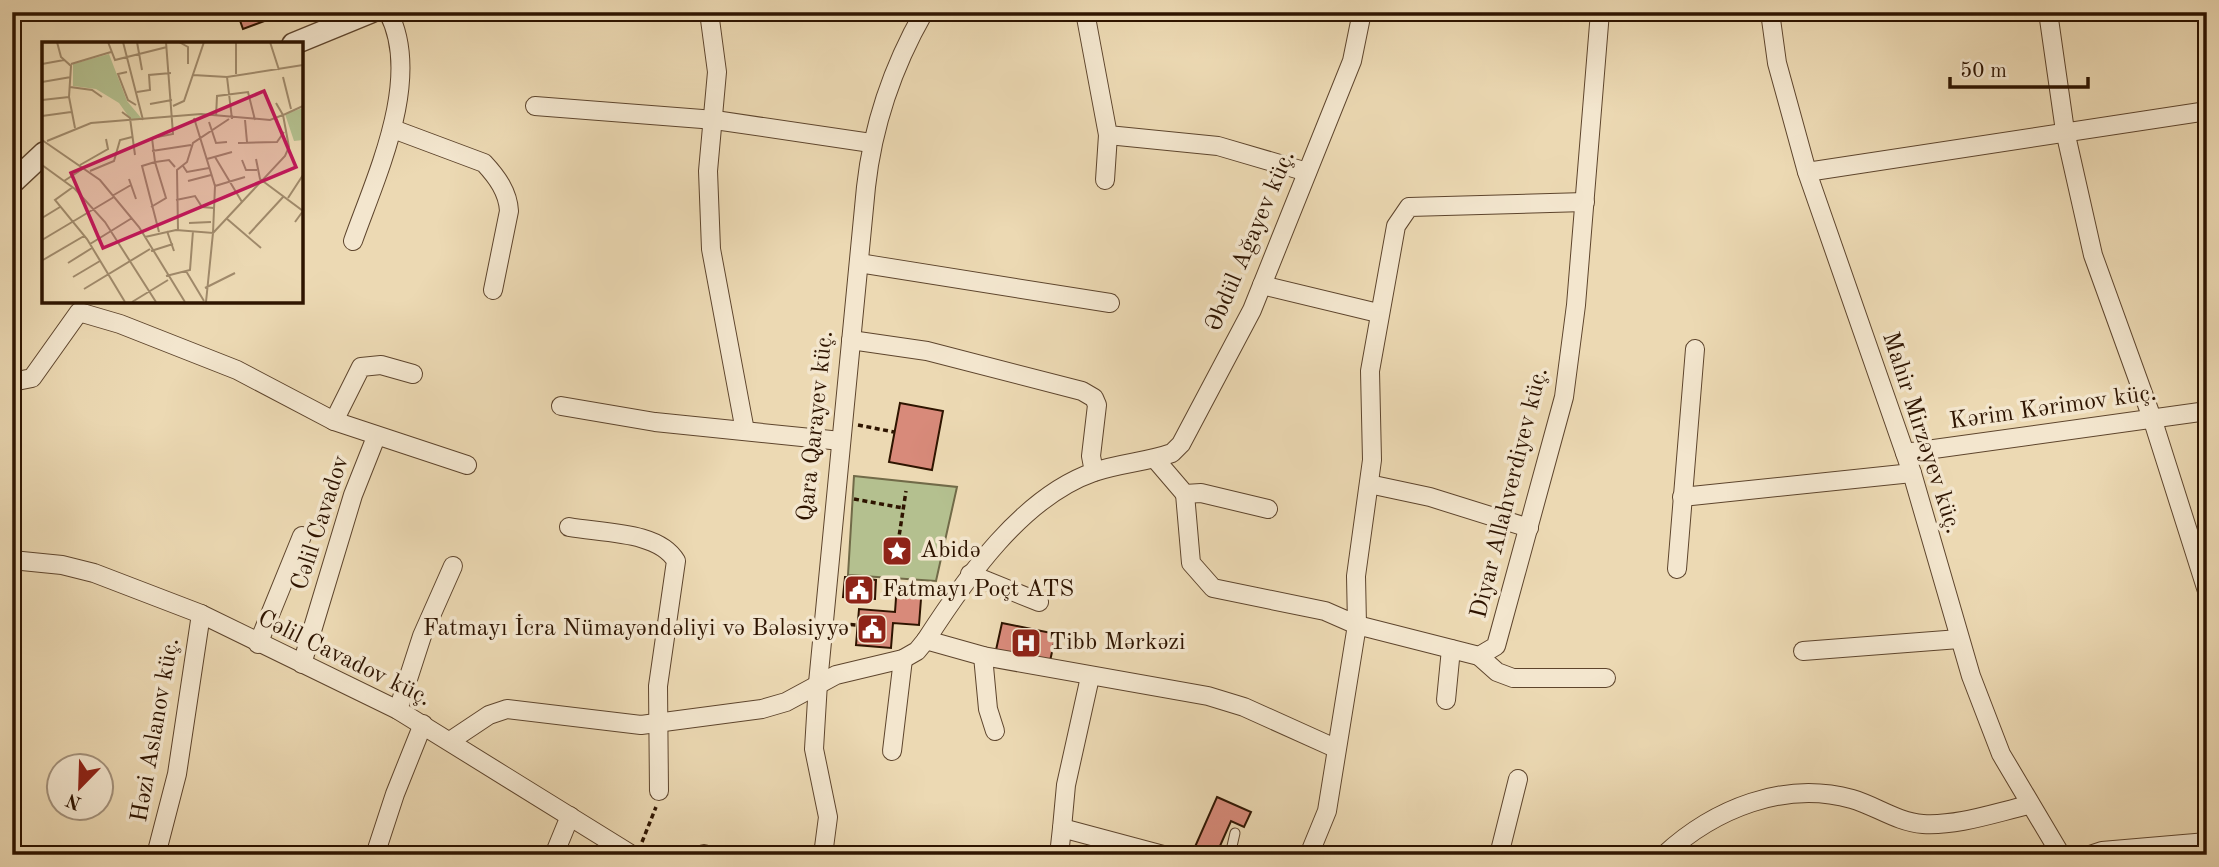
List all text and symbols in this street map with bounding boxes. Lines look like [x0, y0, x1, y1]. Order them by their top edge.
inset map [42, 42, 303, 303]
scale bar [1950, 46, 2088, 90]
text: 50 m [1960, 61, 2007, 82]
street label: Əbdül Ağayev küç. [1202, 147, 1300, 335]
street label: Qara Qarayev küç. [794, 329, 838, 523]
street label: Mahir Mirzəyev küç. [1877, 329, 1965, 537]
street label: Diyar Allahverdiyev küç. [1467, 365, 1553, 621]
street label: Kərim Kərimov küç. [1948, 382, 2158, 434]
street label: Cəlil Cavadov [288, 452, 354, 593]
place icon: Abidə [880, 534, 914, 568]
place label: Abidə [920, 539, 981, 563]
public building icon: Fatmayı Poçt ATS [842, 573, 876, 607]
place label: Fatmayı Poçt ATS [882, 578, 1074, 602]
street label: Cəlil Cavadov küç. [254, 607, 434, 711]
public building icon: Fatmayı İcra Nümayəndəliyi və Bələsiyyə [855, 612, 889, 646]
place label: Fatmayı İcra Nümayəndəliyi və Bələsiyyə [423, 614, 849, 641]
hospital icon: Tibb Mərkəzi [1009, 626, 1043, 660]
place label: Tibb Mərkəzi [1049, 631, 1185, 655]
street label: Həzi Aslanov küç. [128, 636, 184, 824]
north arrow [46, 752, 116, 822]
text: N [64, 789, 85, 812]

